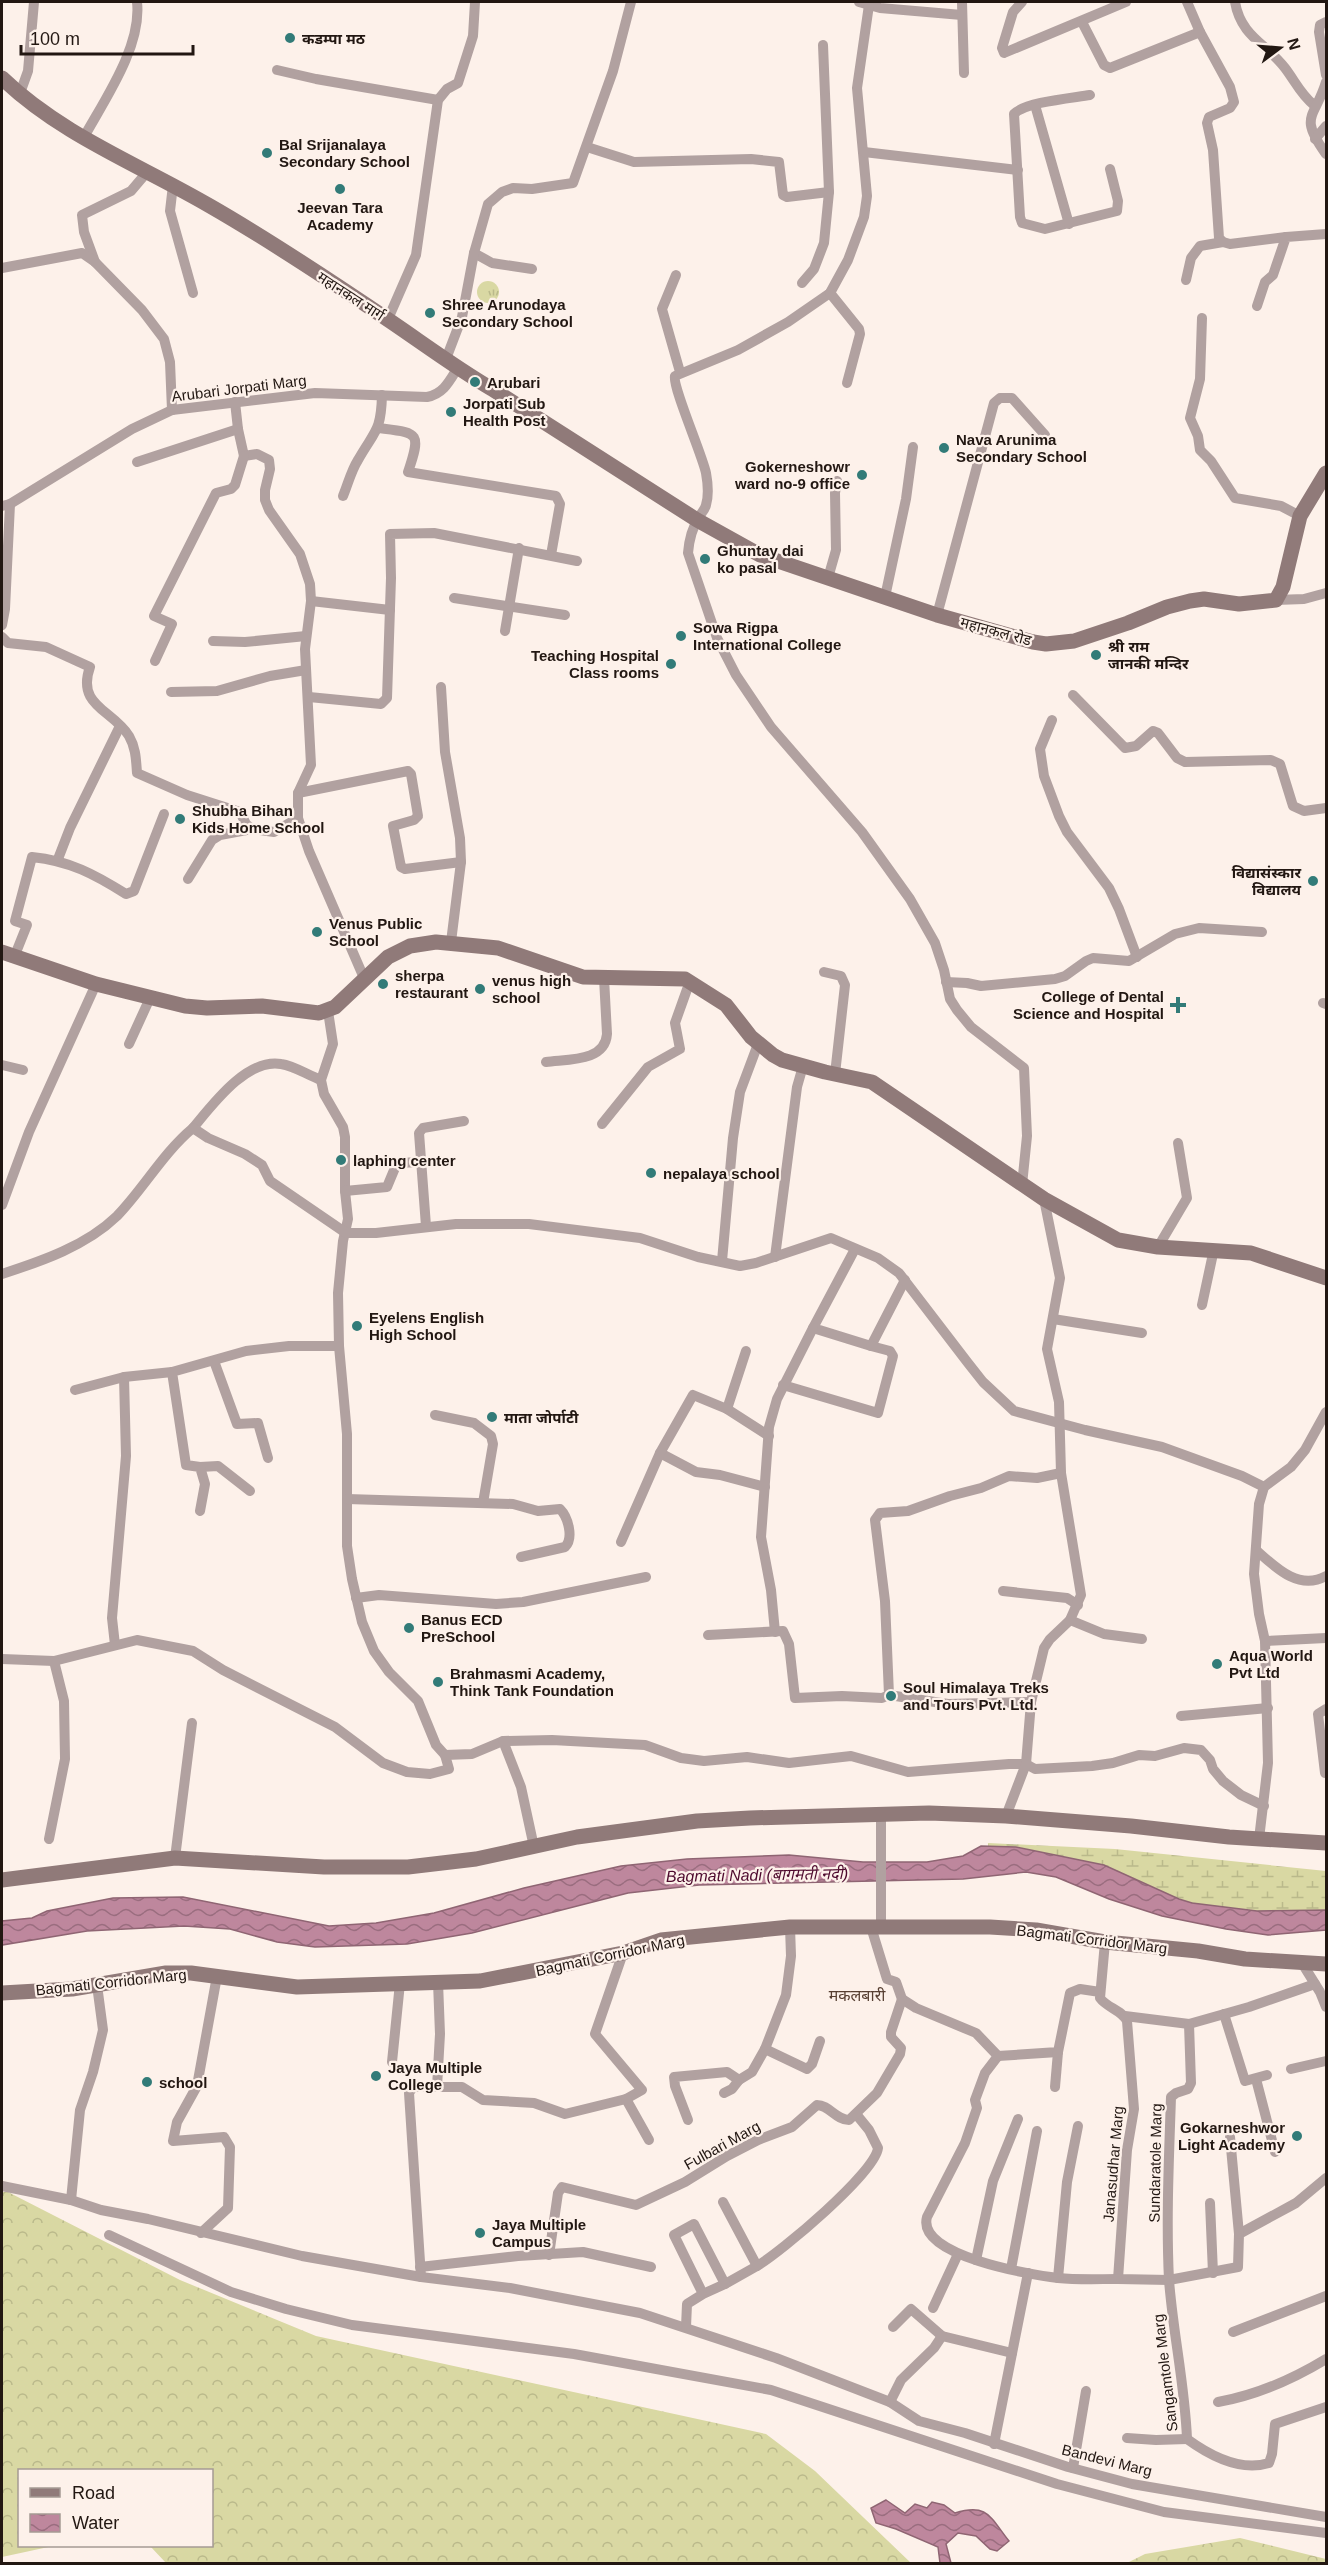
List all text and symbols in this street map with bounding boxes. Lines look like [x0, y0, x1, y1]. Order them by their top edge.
scale bar [21, 18, 194, 56]
north arrow [1250, 18, 1310, 78]
text: 100 m [30, 29, 80, 49]
place label: कडम्पा मठ [302, 30, 366, 47]
marker: कडम्पा मठ [283, 31, 297, 45]
text: N [1284, 36, 1304, 52]
place label: Bal Srijanalaya Secondary School [279, 136, 410, 170]
marker: Bal Srijanalaya Secondary School [260, 146, 274, 160]
marker: Jeevan Tara Academy [333, 182, 347, 196]
place label: Jeevan Tara Academy [297, 199, 383, 233]
street label: महानकल मार्ग [314, 268, 388, 324]
place label: Shree Arunodaya Secondary School [442, 296, 573, 330]
marker: Shree Arunodaya Secondary School [423, 306, 437, 320]
street label: Arubari Jorpati Marg [171, 371, 307, 405]
place label: Arubari [487, 374, 540, 391]
marker: Arubari [468, 375, 482, 389]
place label: Jorpati Sub Health Post [463, 395, 546, 429]
marker: Jorpati Sub Health Post [444, 405, 458, 419]
place label: Nava Arunima Secondary School [956, 431, 1087, 465]
marker: Nava Arunima Secondary School [937, 441, 951, 455]
place label: Gokerneshowr ward no-9 office [734, 458, 850, 492]
marker: Gokerneshowr ward no-9 office [855, 468, 869, 482]
place label: Ghuntay dai ko pasal [717, 542, 804, 576]
marker: Ghuntay dai ko pasal [698, 552, 712, 566]
street label: महानकल रोड [959, 613, 1034, 649]
place label: Sowa Rigpa International College [693, 619, 841, 653]
marker: Sowa Rigpa International College [674, 629, 688, 643]
place label: श्री राम जानकी मन्दिर [1108, 638, 1189, 672]
place label: Teaching Hospital Class rooms [531, 647, 659, 681]
marker: श्री राम जानकी मन्दिर [1089, 648, 1103, 662]
marker: Teaching Hospital Class rooms [664, 657, 678, 671]
place label: Shubha Bihan Kids Home School [192, 802, 325, 836]
marker: Shubha Bihan Kids Home School [173, 812, 187, 826]
place label: विद्यासंस्कार विद्यालय [1232, 864, 1301, 898]
marker: विद्यासंस्कार विद्यालय [1306, 874, 1320, 888]
place label: Venus Public School [329, 915, 422, 949]
marker: Venus Public School [310, 925, 324, 939]
place label: sherpa restaurant [395, 967, 468, 1001]
place label: venus high school [492, 972, 571, 1006]
marker: sherpa restaurant [376, 977, 390, 991]
marker: venus high school [473, 982, 487, 996]
place label: College of Dental Science and Hospital [1013, 988, 1164, 1022]
marker: College of Dental Science and Hospital [1169, 996, 1187, 1014]
place label: laphing center [353, 1152, 456, 1169]
marker: laphing center [334, 1153, 348, 1167]
place label: nepalaya school [663, 1165, 780, 1182]
marker: nepalaya school [644, 1166, 658, 1180]
place label: Eyelens English High School [369, 1309, 484, 1343]
marker: Eyelens English High School [350, 1319, 364, 1333]
place label: माता जोर्पाटी [504, 1409, 579, 1426]
marker: माता जोर्पाटी [485, 1410, 499, 1424]
place label: Banus ECD PreSchool [421, 1611, 503, 1645]
marker: Banus ECD PreSchool [402, 1621, 416, 1635]
place label: Aqua World Pvt Ltd [1229, 1647, 1313, 1681]
marker: Aqua World Pvt Ltd [1210, 1657, 1224, 1671]
place label: Brahmasmi Academy, Think Tank Foundation [450, 1665, 614, 1699]
marker: Brahmasmi Academy, Think Tank Foundation [431, 1675, 445, 1689]
place label: Soul Himalaya Treks and Tours Pvt. Ltd. [903, 1679, 1049, 1713]
marker: Soul Himalaya Treks and Tours Pvt. Ltd. [884, 1689, 898, 1703]
water label: Bagmati Nadi (बागमती नदी) [666, 1864, 848, 1885]
street label: Bagmati Corridor Marg [1016, 1921, 1168, 1957]
street label: Bagmati Corridor Marg [534, 1931, 686, 1979]
street label: Bagmati Corridor Marg [35, 1966, 187, 1998]
district label: मकलबारी [829, 1987, 886, 2004]
place label: Jaya Multiple College [388, 2059, 482, 2093]
marker: Jaya Multiple College [369, 2069, 383, 2083]
place label: school [159, 2074, 207, 2091]
marker: school [140, 2075, 154, 2089]
street label: Sundaratole Marg [1145, 2103, 1165, 2223]
street label: Janasudhar Marg [1099, 2105, 1127, 2223]
street label: Fulbari Marg [681, 2117, 763, 2173]
place label: Gokarneshwor Light Academy [1178, 2119, 1286, 2153]
marker: Gokarneshwor Light Academy [1290, 2129, 1304, 2143]
place label: Jaya Multiple Campus [492, 2216, 586, 2250]
marker: Jaya Multiple Campus [473, 2226, 487, 2240]
street label: Sangamtole Marg [1149, 2313, 1181, 2433]
street label: Bandevi Marg [1060, 2441, 1154, 2479]
legend [18, 2469, 213, 2547]
text: Road [72, 2483, 115, 2503]
text: Water [72, 2513, 119, 2533]

